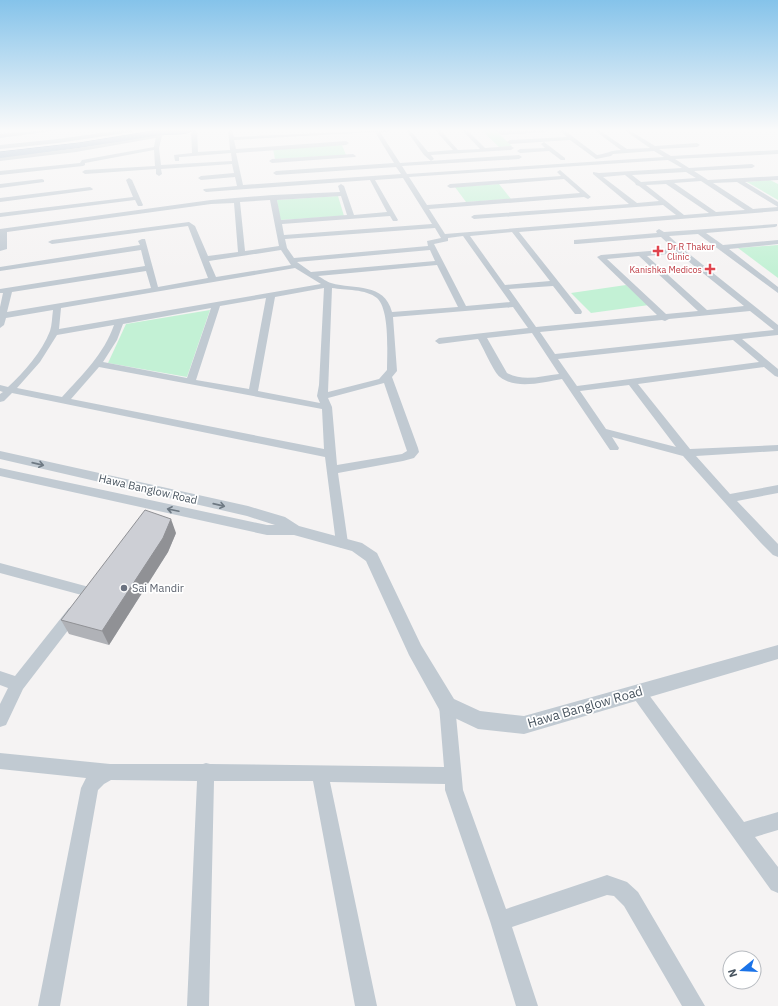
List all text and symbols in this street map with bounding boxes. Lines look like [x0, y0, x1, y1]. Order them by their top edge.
place label: Dr R Thakur Clinic [667, 241, 715, 262]
marker: Dr R Thakur Clinic [652, 245, 664, 257]
place label: Kanishka Medicos [630, 264, 702, 275]
marker: Kanishka Medicos [705, 264, 715, 274]
one-way arrow [31, 461, 44, 469]
street label: Hawa Banglow Road [97, 471, 199, 507]
one-way arrow [213, 501, 226, 509]
one-way arrow [167, 506, 180, 514]
place label: Sai Mandir [132, 581, 184, 595]
marker: Sai Mandir [119, 583, 129, 593]
street label: Hawa Banglow Road [525, 682, 645, 732]
north arrow [722, 950, 762, 990]
text: N [725, 967, 740, 979]

